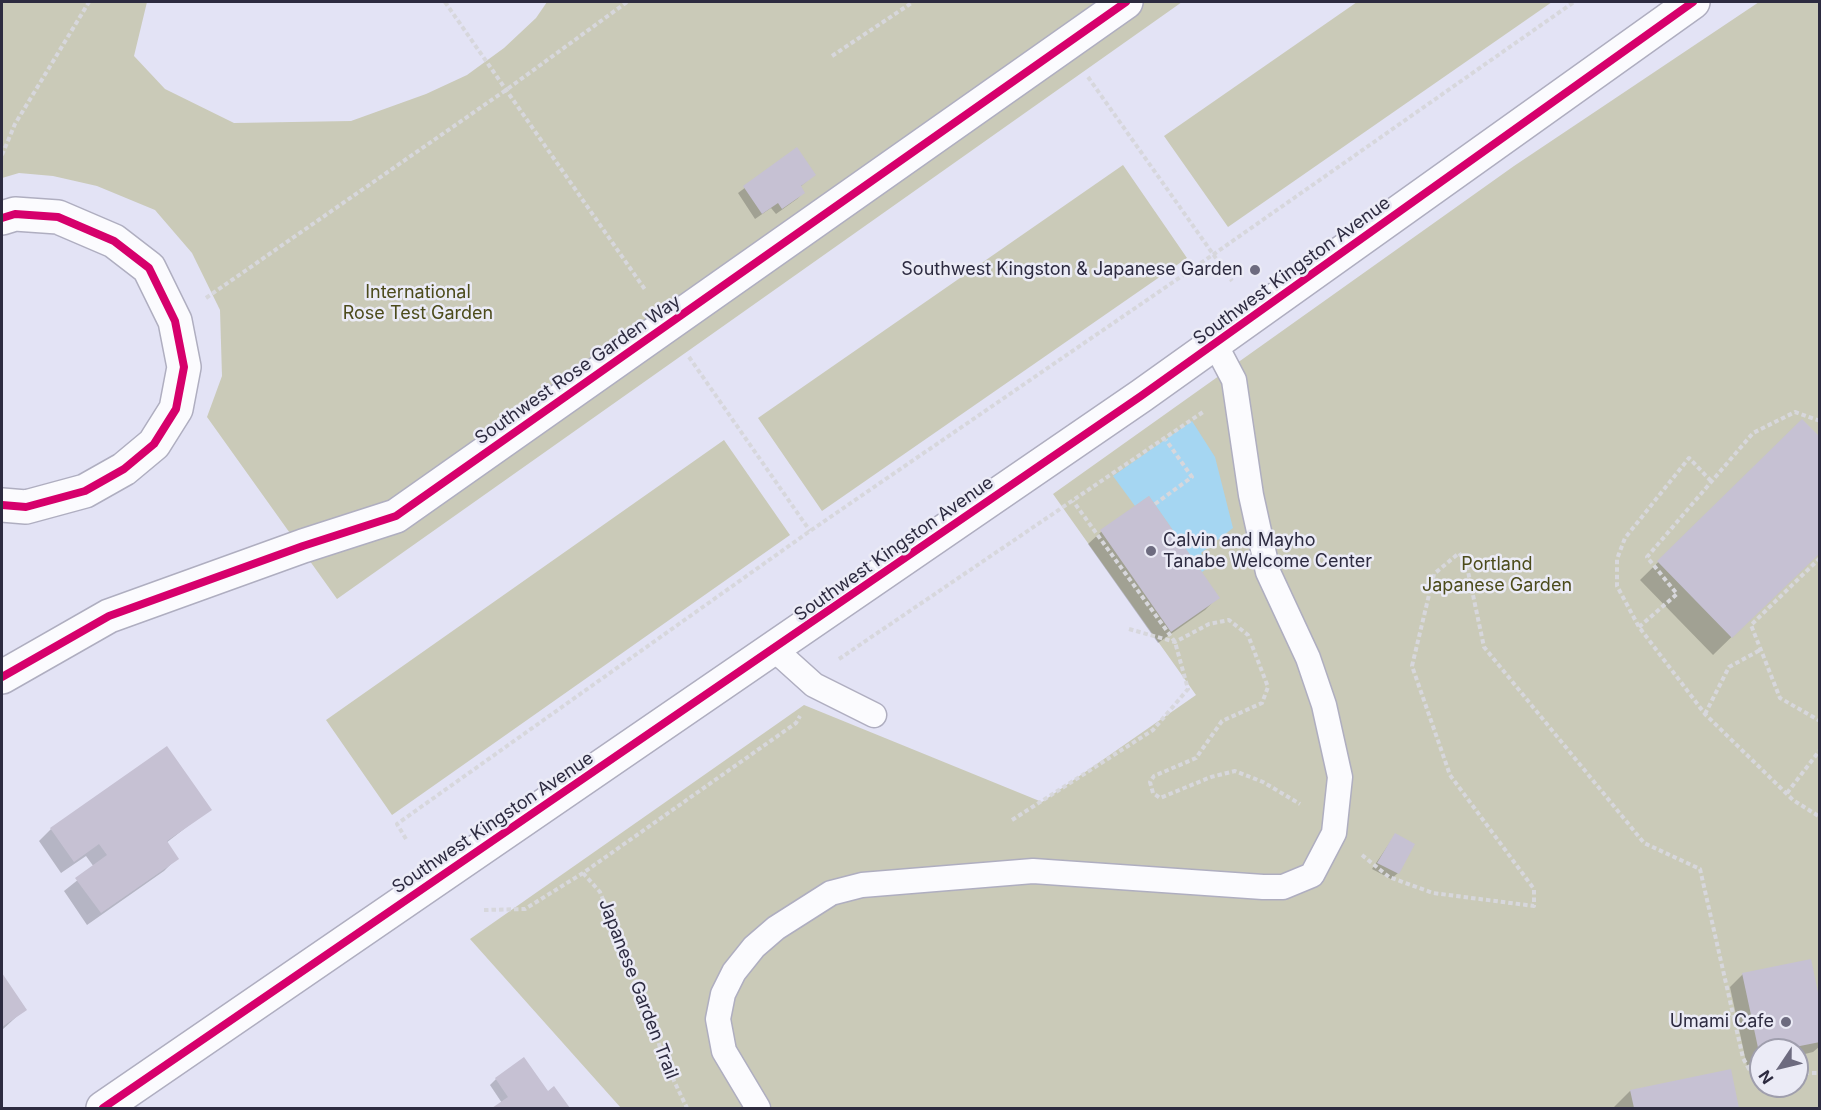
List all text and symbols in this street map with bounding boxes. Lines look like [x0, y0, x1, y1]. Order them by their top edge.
street label: Southwest Kingston Avenue [1189, 192, 1395, 350]
place label: Southwest Kingston & Japanese Garden [901, 259, 1243, 281]
marker: Southwest Kingston & Japanese Garden [1248, 263, 1262, 277]
park label: International Rose Test Garden [343, 282, 493, 324]
street label: Southwest Rose Garden Way [471, 291, 685, 449]
street label: Southwest Kingston Avenue [790, 472, 998, 626]
place label: Calvin and Mayho Tanabe Welcome Center [1163, 530, 1372, 572]
marker: Calvin and Mayho Tanabe Welcome Center [1144, 544, 1158, 558]
park label: Portland Japanese Garden [1422, 554, 1572, 596]
street label: Southwest Kingston Avenue [388, 747, 598, 899]
street label: Japanese Garden Trail [594, 896, 682, 1082]
place label: Umami Cafe [1670, 1011, 1774, 1033]
marker: Umami Cafe [1779, 1015, 1793, 1029]
north arrow [1749, 1038, 1809, 1098]
text: N [1754, 1066, 1778, 1088]

